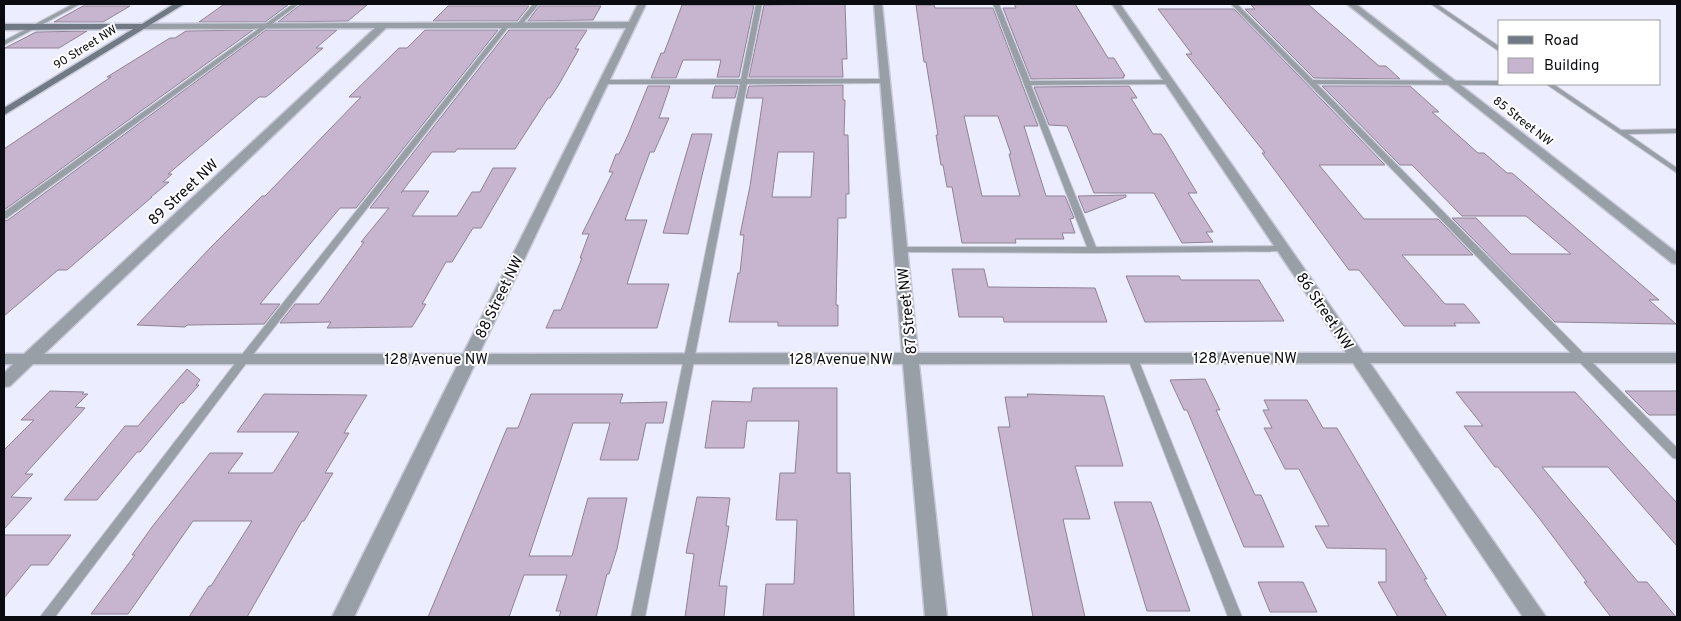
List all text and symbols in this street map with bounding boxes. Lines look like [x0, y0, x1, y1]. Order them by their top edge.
legend [1498, 20, 1661, 85]
street label: 90 Street NW [51, 22, 120, 74]
text: Road [1544, 32, 1579, 51]
text: Building [1544, 57, 1599, 76]
street label: 85 Street NW [1489, 93, 1556, 150]
street label: 89 Street NW [145, 156, 223, 230]
street label: 88 Street NW [472, 253, 529, 342]
street label: 87 Street NW [894, 266, 923, 355]
street label: 86 Street NW [1291, 269, 1357, 354]
street label: 128 Avenue NW [1193, 350, 1297, 369]
street label: 128 Avenue NW [384, 351, 488, 370]
street label: 128 Avenue NW [789, 351, 893, 370]

